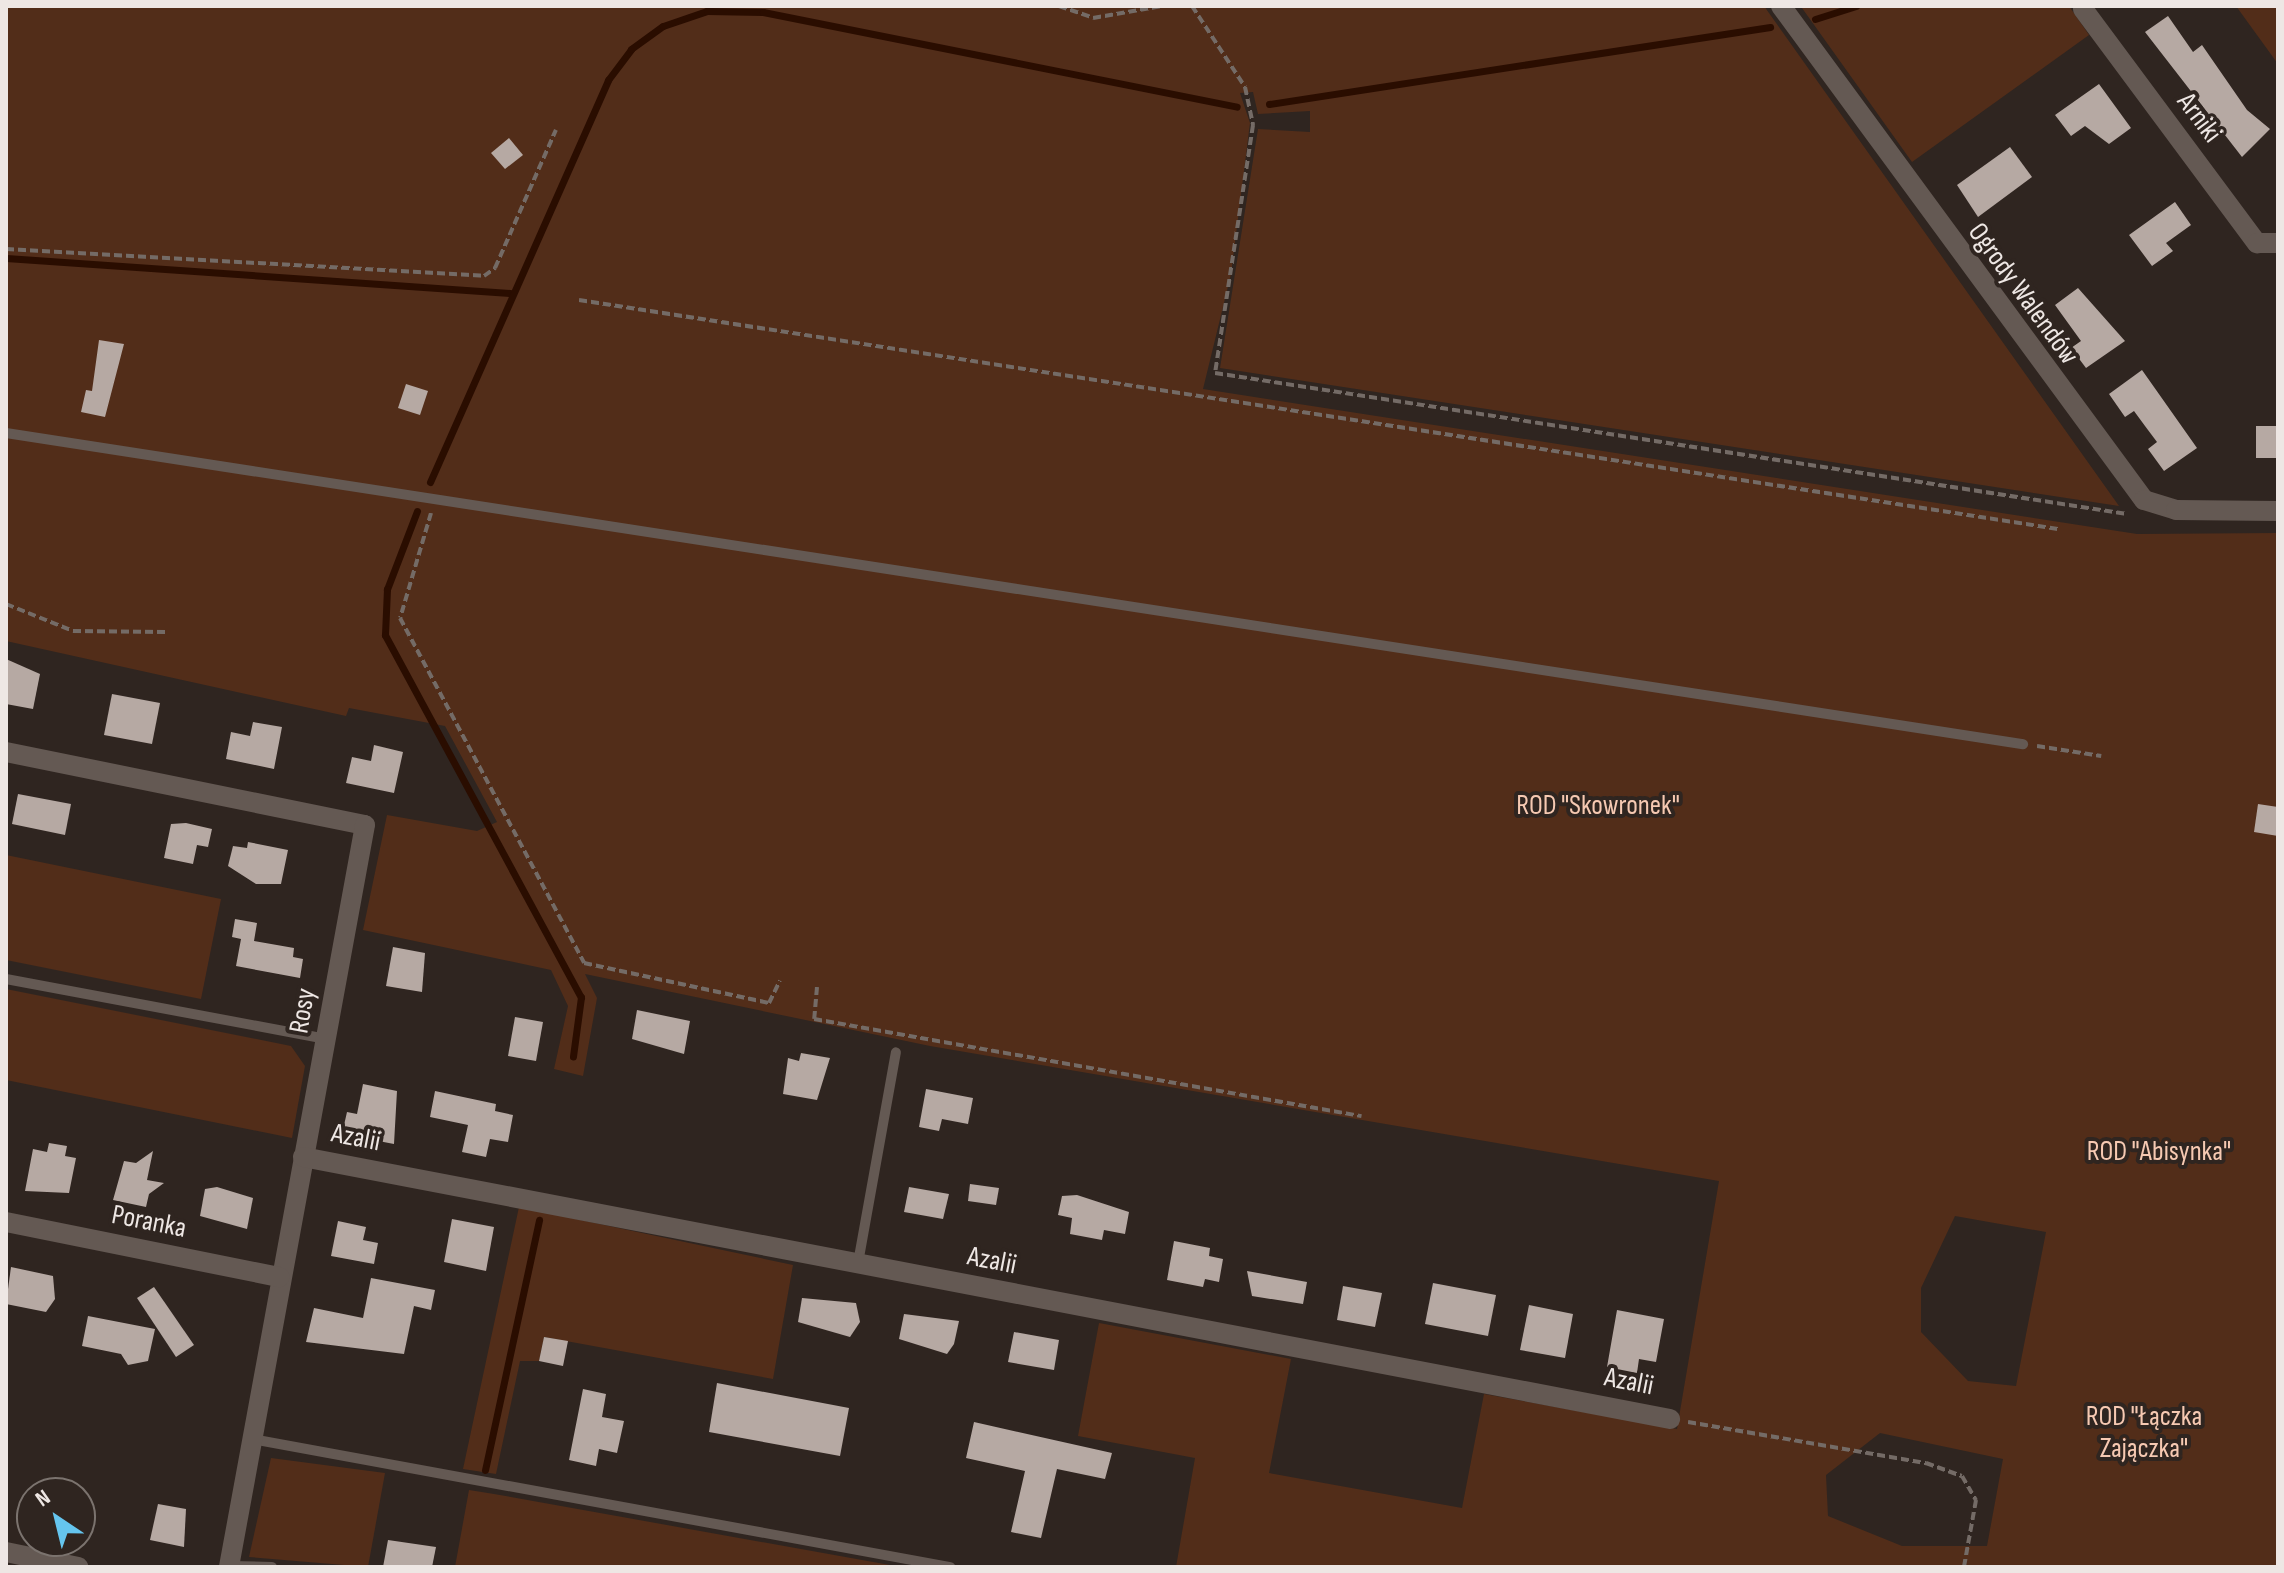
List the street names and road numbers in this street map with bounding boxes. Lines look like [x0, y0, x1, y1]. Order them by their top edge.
street label: Arniki [2169, 86, 2229, 150]
street label: Ogrody Walendów [1960, 217, 2086, 371]
street label: Rosy [283, 986, 323, 1036]
street label: Azalii [329, 1117, 383, 1159]
street label: Poranka [109, 1198, 189, 1246]
street label: Azalii [965, 1240, 1019, 1282]
street label: Azalii [1602, 1361, 1656, 1403]

